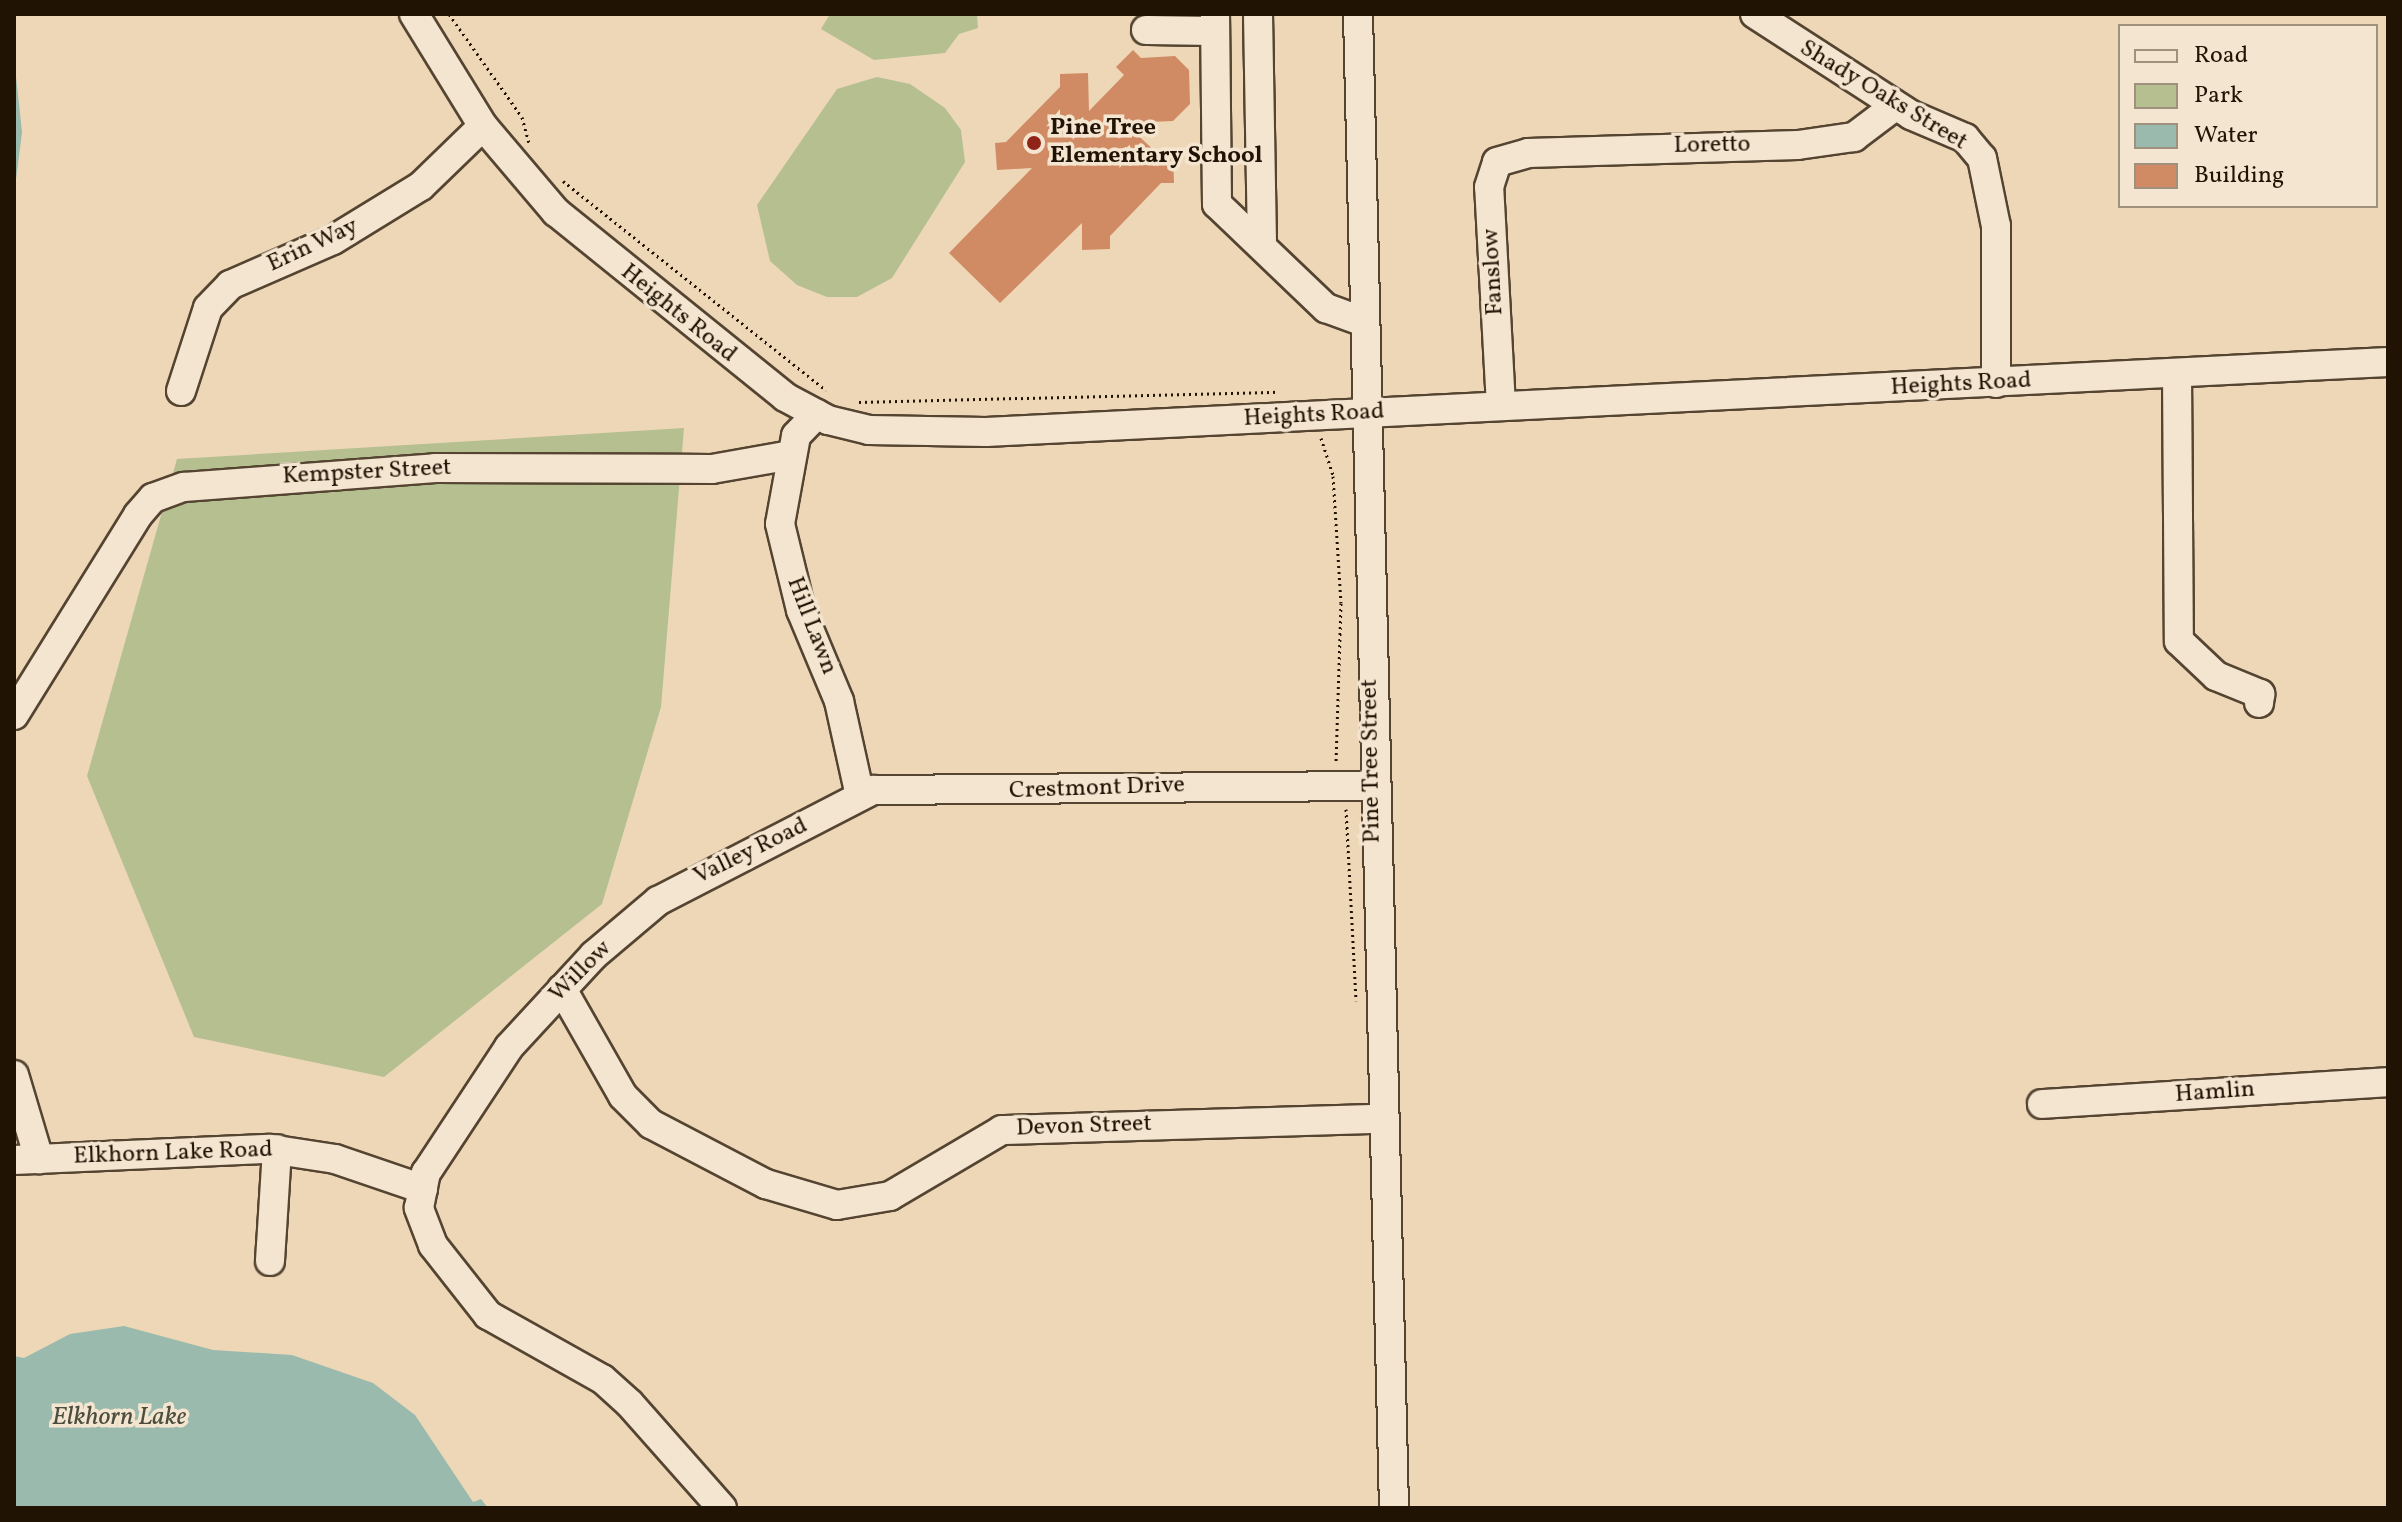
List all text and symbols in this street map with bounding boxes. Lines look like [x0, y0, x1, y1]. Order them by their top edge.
legend [2118, 24, 2378, 208]
street label: Shady Oaks Street [1794, 34, 1972, 158]
text: Road [2194, 39, 2248, 73]
text: Park [2194, 79, 2243, 113]
place label: Pine Tree Elementary School [1050, 115, 1263, 171]
text: Water [2194, 119, 2258, 153]
street label: Loretto [1673, 131, 1751, 161]
marker: Pine Tree Elementary School [1025, 134, 1043, 152]
text: Building [2194, 159, 2284, 193]
street label: Erin Way [263, 212, 363, 280]
street label: Fanslow [1477, 228, 1511, 316]
street label: Heights Road [614, 258, 742, 370]
street label: Heights Road [1890, 367, 2032, 403]
street label: Heights Road [1243, 398, 1385, 434]
street label: Kempster Street [282, 454, 452, 492]
street label: Hill Lawn [779, 573, 843, 679]
street label: Pine Tree Street [1356, 678, 1388, 844]
street label: Crestmont Drive [1009, 772, 1185, 806]
street label: Valley Road [689, 812, 813, 892]
street label: Willow [544, 935, 618, 1009]
street label: Hamlin [2174, 1076, 2256, 1110]
street label: Devon Street [1016, 1110, 1152, 1144]
street label: Elkhorn Lake Road [73, 1136, 273, 1172]
water label: Elkhorn Lake [52, 1402, 186, 1434]

